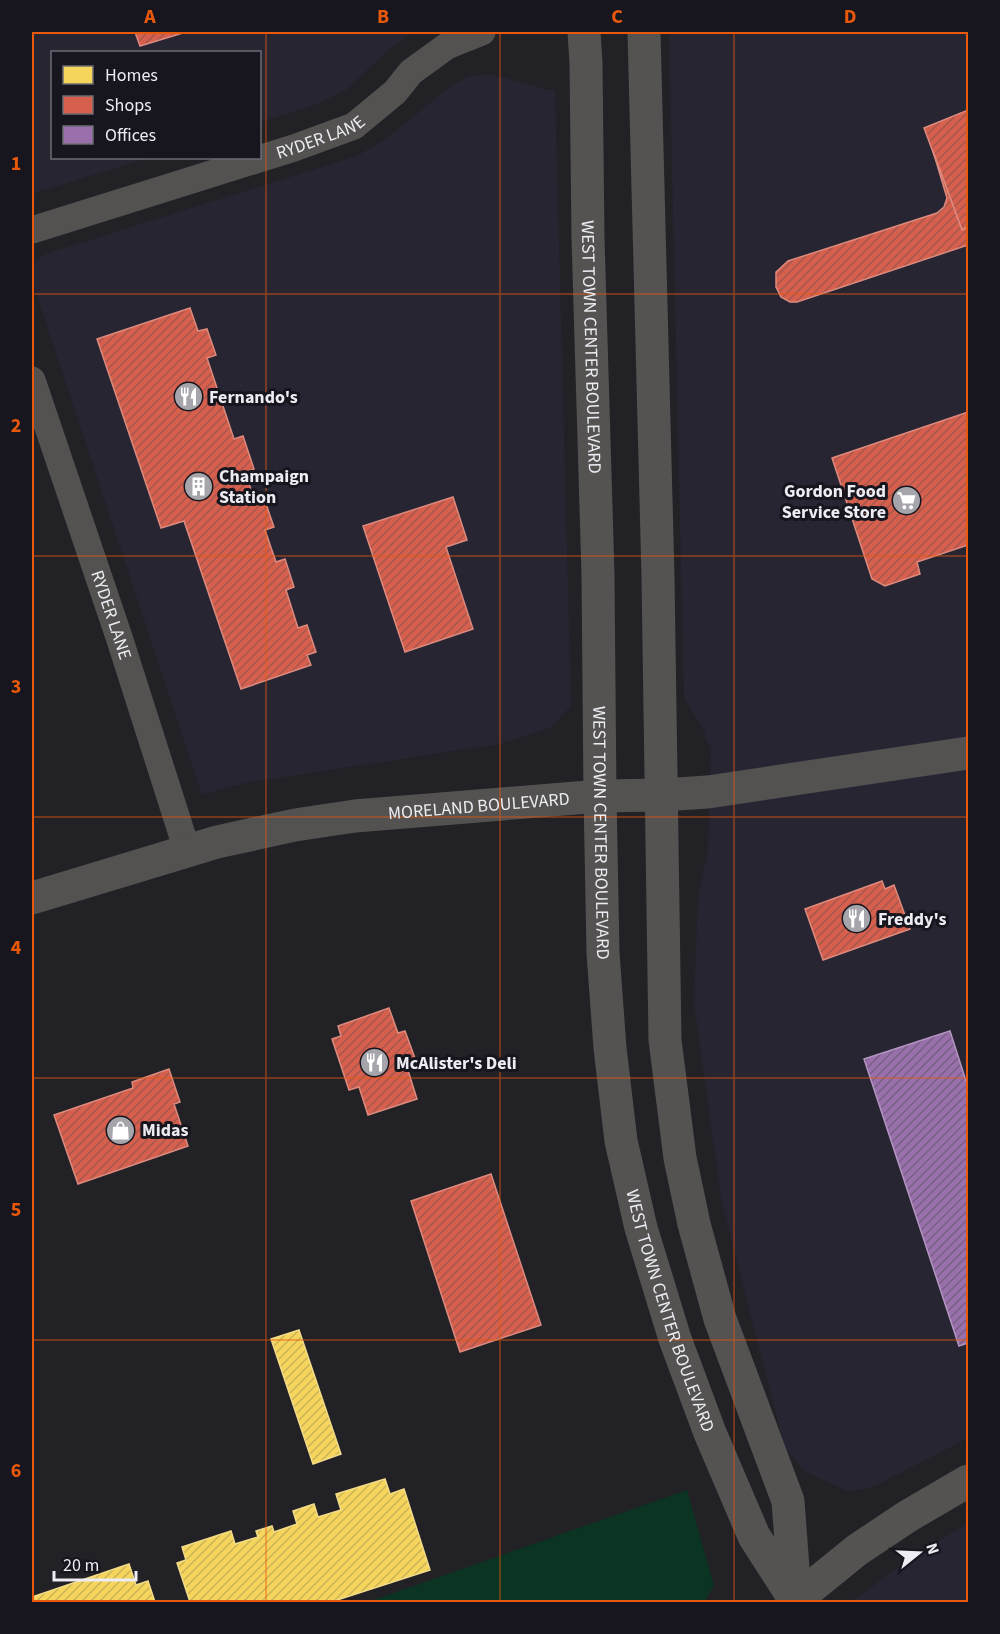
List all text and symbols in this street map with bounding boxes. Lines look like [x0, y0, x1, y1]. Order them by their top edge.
text: A [143, 3, 156, 31]
text: B [377, 3, 389, 31]
text: C [611, 3, 623, 31]
text: D [844, 3, 856, 31]
legend [51, 51, 261, 159]
text: Homes [105, 63, 158, 88]
text: Shops [105, 93, 152, 118]
street label: RYDER LANE [273, 109, 370, 165]
text: Offices [105, 123, 156, 148]
text: 1 [11, 150, 21, 178]
street label: WEST TOWN CENTER BOULEVARD [575, 220, 607, 474]
restaurant icon: Fernando's [172, 381, 204, 413]
place label: Fernando's [209, 385, 298, 410]
text: 2 [11, 412, 21, 440]
place label: Champaign Station [219, 464, 309, 510]
building icon: Champaign Station [182, 470, 214, 502]
place label: Gordon Food Service Store [782, 479, 886, 525]
supermarket icon: Gordon Food Service Store [891, 485, 923, 517]
street label: RYDER LANE [85, 567, 138, 663]
text: 3 [11, 673, 21, 701]
street label: WEST TOWN CENTER BOULEVARD [587, 706, 616, 960]
street label: MORELAND BOULEVARD [387, 786, 571, 826]
restaurant icon: Freddy's [841, 903, 873, 935]
place label: Freddy's [878, 907, 946, 932]
text: 4 [11, 934, 22, 962]
restaurant icon: McAlister's Deli [359, 1047, 391, 1079]
place label: McAlister's Deli [396, 1051, 517, 1076]
shop icon: Midas [105, 1114, 137, 1146]
place label: Midas [142, 1118, 188, 1143]
street label: WEST TOWN CENTER BOULEVARD [620, 1187, 721, 1436]
text: 5 [11, 1196, 21, 1224]
text: 6 [11, 1457, 21, 1485]
north arrow [889, 1523, 949, 1583]
text: N [920, 1540, 944, 1557]
scale bar [54, 1544, 136, 1582]
text: 20 m [63, 1553, 99, 1578]

